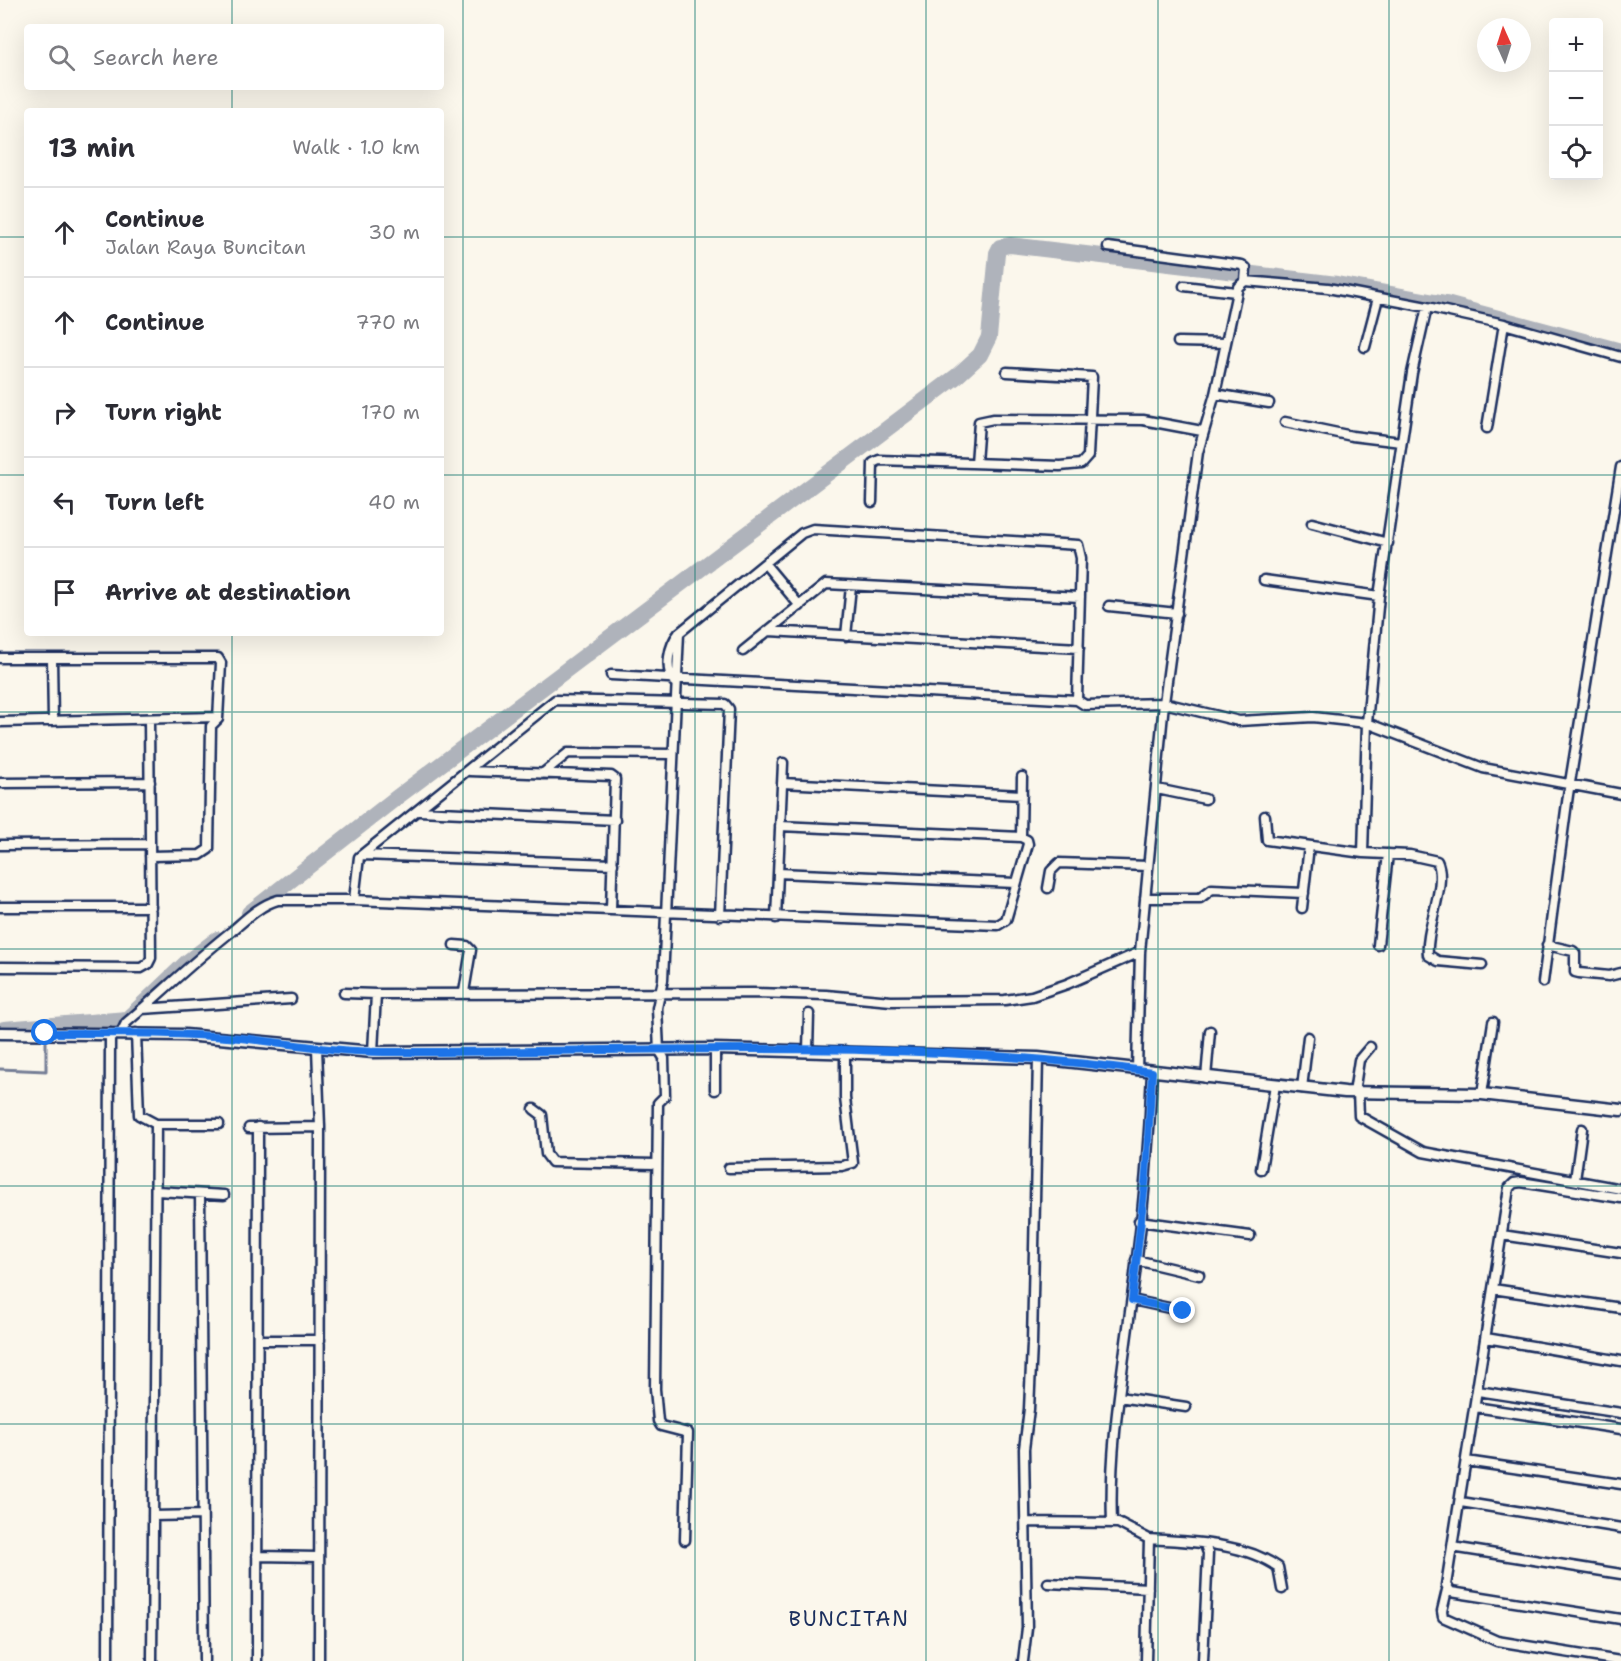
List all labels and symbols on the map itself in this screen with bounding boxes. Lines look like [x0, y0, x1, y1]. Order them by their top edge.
north arrow [1477, 18, 1531, 72]
route start [31, 1019, 57, 1045]
route end [1169, 1297, 1195, 1323]
district label: BUNCITAN [788, 1605, 910, 1633]

